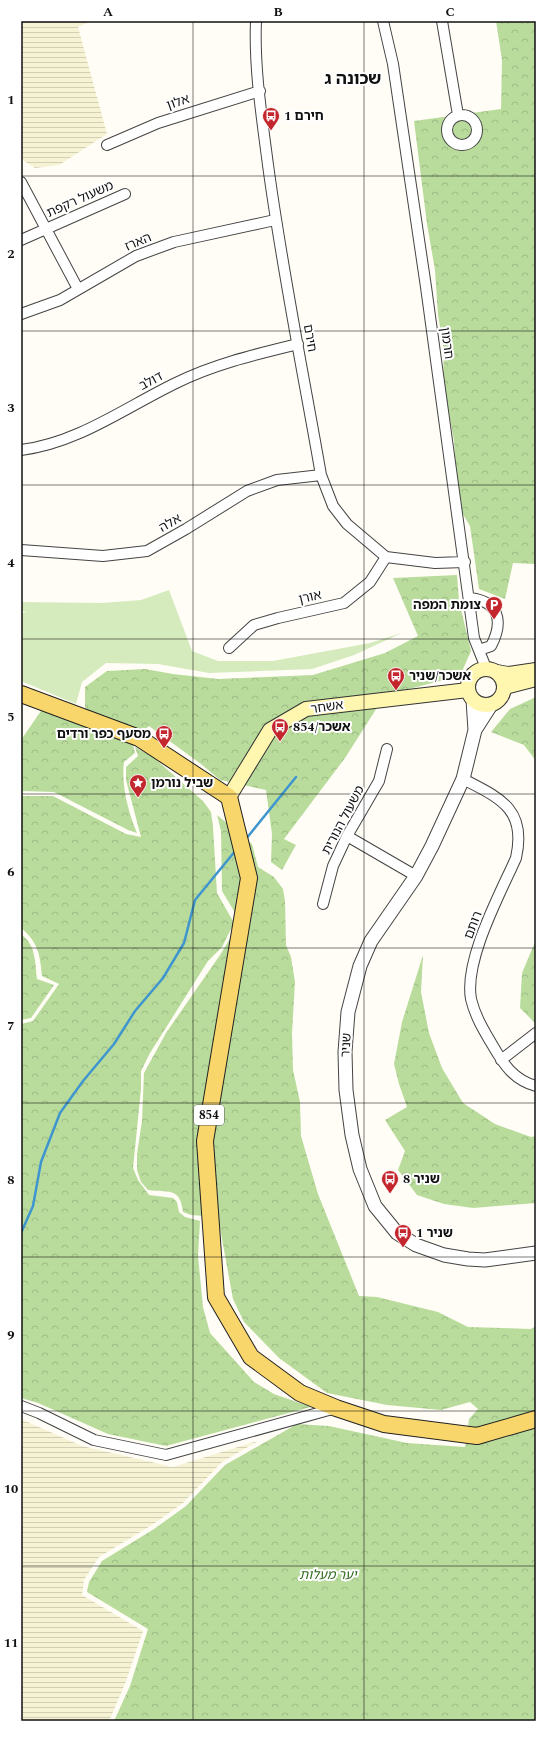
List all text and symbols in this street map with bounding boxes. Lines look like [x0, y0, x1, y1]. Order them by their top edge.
text: A [103, 2, 113, 22]
text: B [273, 2, 283, 22]
text: C [445, 2, 455, 22]
district label: שכונה ג [325, 66, 381, 92]
street label: אלון [164, 89, 192, 115]
text: 1 [7, 90, 15, 110]
bus stop icon: חירם 1 [261, 106, 281, 131]
place label: חירם 1 [284, 106, 324, 126]
street label: משעול רקפת [43, 175, 117, 223]
street label: הארז [121, 227, 155, 257]
text: 2 [7, 244, 15, 264]
street label: חירם [298, 323, 322, 353]
street label: חרמון [435, 326, 459, 360]
street label: דולב [135, 366, 167, 396]
text: 3 [7, 398, 15, 418]
street label: אלה [155, 509, 185, 537]
text: 4 [7, 553, 15, 573]
street label: אורן [297, 585, 323, 609]
place label: צומת המפה [413, 595, 481, 615]
parking icon: צומת המפה [484, 595, 504, 620]
bus stop icon: אשכר/שניר [386, 666, 406, 691]
place label: אשכר/שניר [409, 666, 471, 686]
street label: אשחר [309, 695, 345, 719]
text: 5 [7, 707, 15, 727]
bus stop icon: אשכר/854 [270, 717, 290, 742]
place label: אשכר/854 [293, 717, 351, 737]
place label: מסעף כפר ורדים [57, 724, 151, 744]
bus stop icon: מסעף כפר ורדים [154, 724, 174, 749]
place icon: שביל נורמן [128, 773, 148, 798]
place label: שביל נורמן [151, 773, 213, 793]
street label: משעול הנורית [316, 781, 370, 858]
text: 6 [7, 862, 15, 882]
street label: רותם [459, 908, 487, 942]
text: 7 [7, 1016, 15, 1036]
street label: שניר [335, 1032, 357, 1058]
road number: 854 [194, 1105, 224, 1125]
bus stop icon: שניר 8 [380, 1169, 400, 1194]
place label: שניר 8 [403, 1169, 440, 1189]
text: 8 [7, 1170, 15, 1190]
bus stop icon: שניר 1 [393, 1223, 413, 1248]
place label: שניר 1 [416, 1223, 453, 1243]
text: 9 [7, 1325, 15, 1345]
text: 10 [4, 1479, 18, 1499]
park label: יער מעלות [299, 1565, 358, 1585]
text: 11 [4, 1633, 18, 1653]

